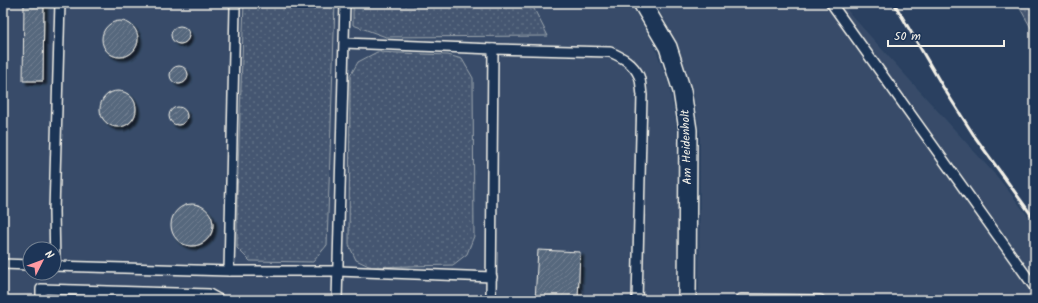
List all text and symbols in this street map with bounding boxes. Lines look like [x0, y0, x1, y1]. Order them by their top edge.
scale bar [888, 22, 1004, 48]
text: 50 m [894, 27, 921, 46]
street label: Am Heidenholt [676, 109, 697, 185]
north arrow [22, 241, 62, 281]
text: N [40, 246, 58, 264]

